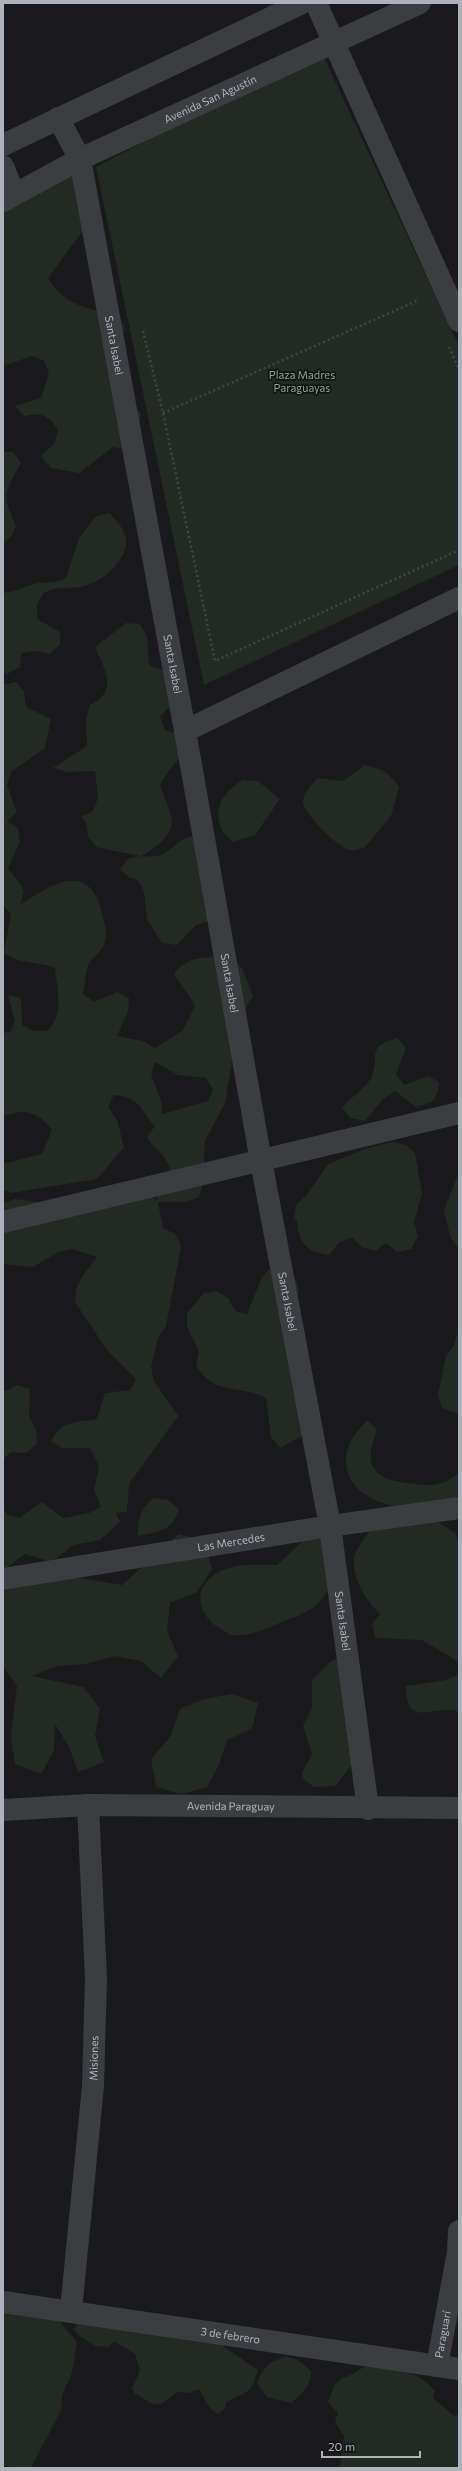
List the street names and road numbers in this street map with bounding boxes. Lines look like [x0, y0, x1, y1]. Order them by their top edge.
street label: Avenida San Agustín [162, 72, 258, 126]
street label: Santa Isabel [103, 315, 127, 376]
street label: Santa Isabel [161, 633, 185, 695]
street label: Santa Isabel [218, 952, 242, 1014]
street label: Santa Isabel [276, 1271, 300, 1332]
street label: Las Mercedes [196, 1530, 266, 1553]
street label: Santa Isabel [333, 1590, 354, 1651]
street label: Avenida Paraguay [187, 1799, 275, 1813]
street label: Misiones [86, 2035, 100, 2081]
street label: Paraguarí [432, 2309, 453, 2359]
street label: 3 de febrero [200, 2324, 262, 2346]

